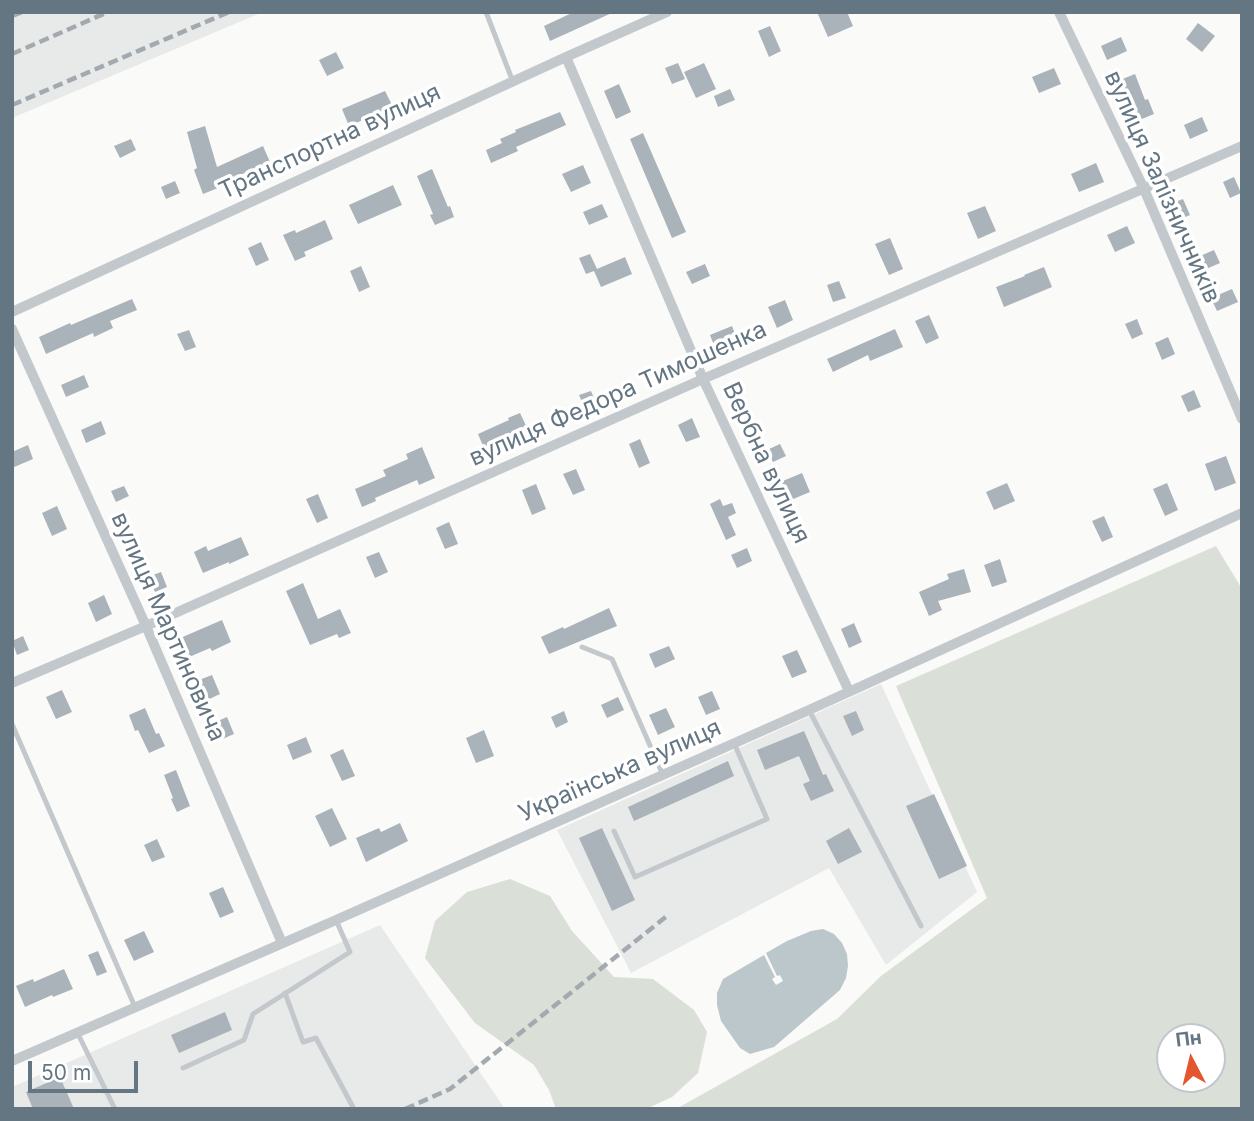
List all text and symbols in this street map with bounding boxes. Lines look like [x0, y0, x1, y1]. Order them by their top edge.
street label: вулиця Залізничників [1098, 66, 1226, 308]
street label: Транспортна вулиця [215, 78, 445, 206]
street label: вулиця Федора Тимошенка [465, 315, 771, 473]
street label: Вербна вулиця [716, 378, 816, 548]
street label: вулиця Мартиновича [104, 508, 232, 746]
street label: Українська вулиця [514, 713, 726, 829]
north arrow [1156, 1023, 1226, 1093]
text: Пн [1174, 1026, 1203, 1052]
scale bar [32, 1048, 142, 1092]
text: 50 m [41, 1060, 91, 1085]

